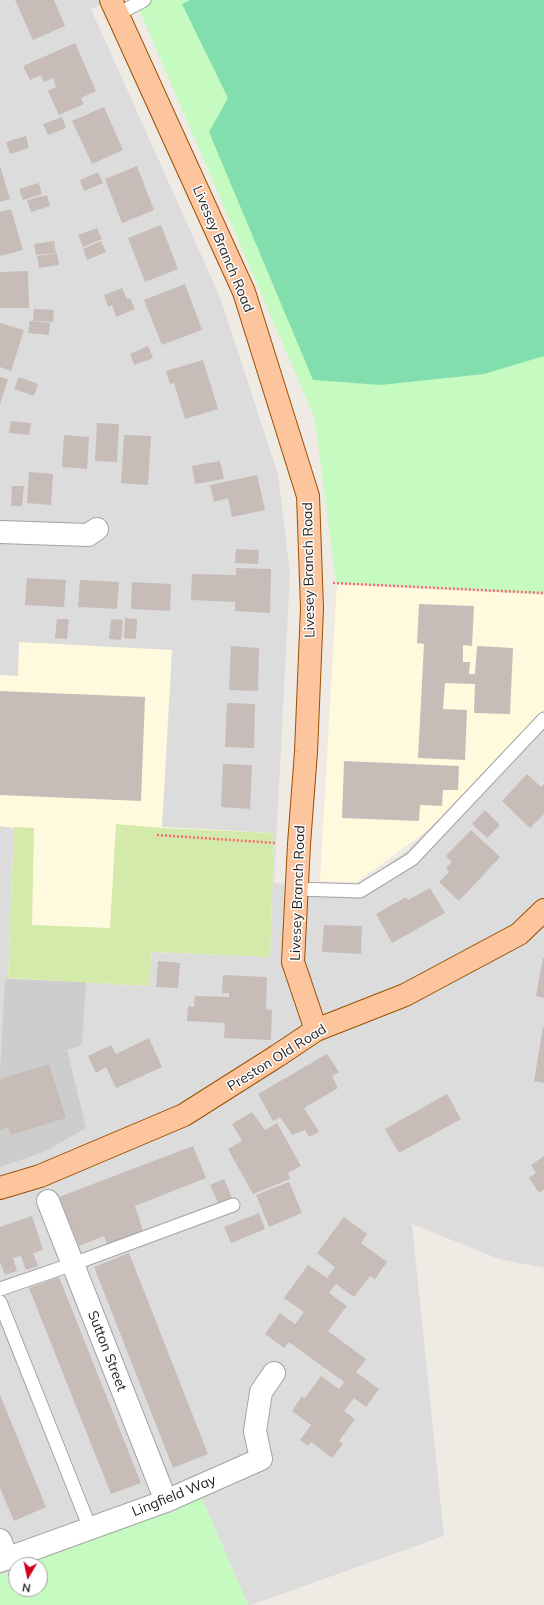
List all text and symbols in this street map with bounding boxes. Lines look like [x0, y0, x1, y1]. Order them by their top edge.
street label: Livesey Branch Road [189, 183, 257, 315]
street label: Livesey Branch Road [299, 502, 319, 638]
street label: Livesey Branch Road [287, 825, 309, 961]
street label: Preston Old Road [224, 1021, 330, 1095]
street label: Sutton Street [84, 1308, 130, 1394]
street label: Lingfield Way [130, 1472, 218, 1520]
north arrow [8, 1557, 48, 1597]
text: N [21, 1580, 31, 1595]

